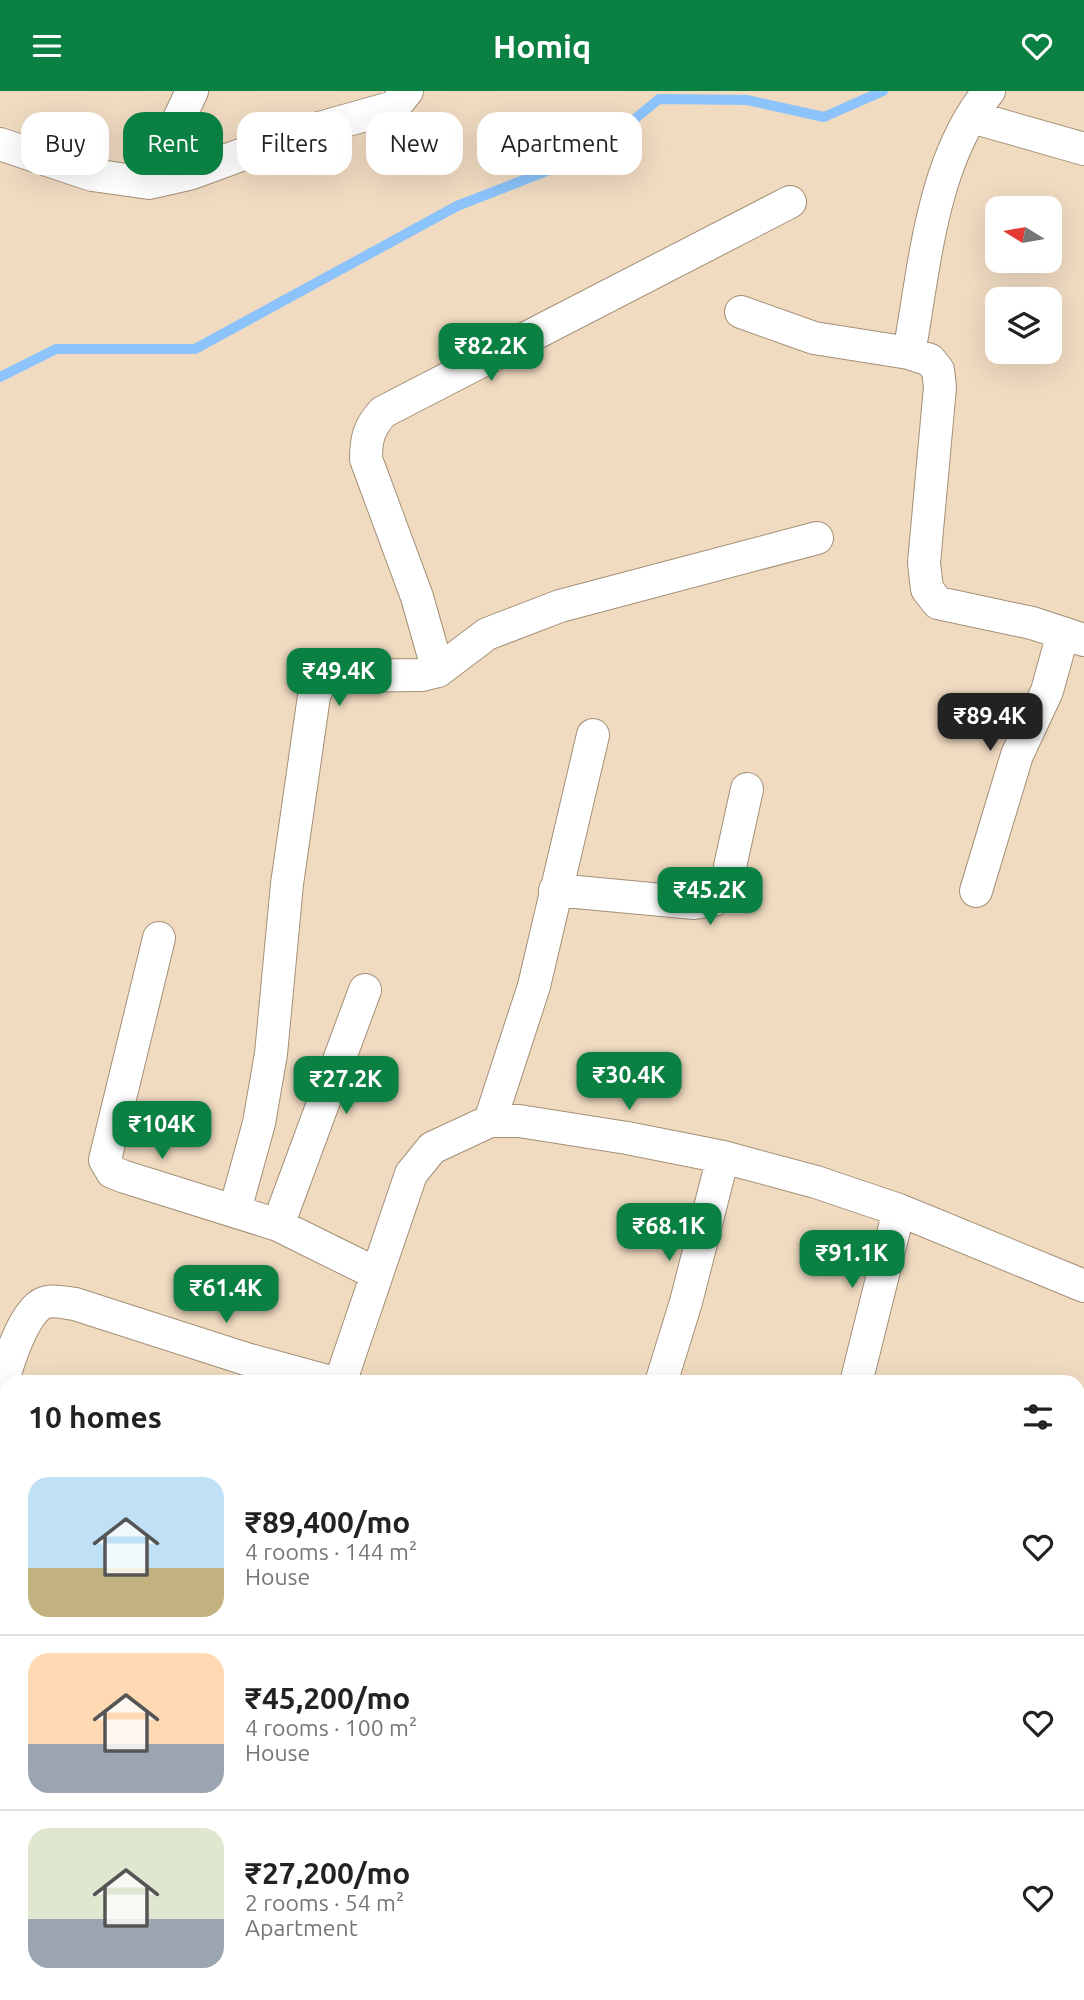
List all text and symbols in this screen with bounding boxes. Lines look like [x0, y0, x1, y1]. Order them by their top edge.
icon: menu [28, 27, 66, 65]
icon: heart [1018, 27, 1056, 65]
text: Homiq [493, 28, 591, 64]
chip: Buy [21, 112, 109, 175]
chip: Rent [123, 112, 223, 175]
chip: Filters [237, 112, 352, 175]
chip: New [366, 112, 463, 175]
chip: Apartment [477, 112, 642, 175]
north arrow [985, 196, 1062, 273]
map controls [985, 196, 1062, 364]
button: layers [985, 287, 1062, 364]
pin: ₹82.2K [434, 323, 548, 383]
text: ₹82.2K [455, 333, 527, 358]
pin: ₹49.4K [282, 649, 396, 708]
text: ₹49.4K [303, 658, 375, 683]
pin: ₹89.4K [933, 693, 1047, 753]
text: ₹89.4K [954, 703, 1026, 728]
pin: ₹45.2K [653, 867, 767, 927]
text: ₹45.2K [674, 877, 746, 902]
pin: ₹30.4K [572, 1053, 686, 1112]
pin: ₹27.2K [289, 1056, 403, 1116]
text: ₹30.4K [593, 1062, 665, 1087]
text: ₹27.2K [310, 1066, 382, 1091]
pin: ₹104K [113, 1101, 211, 1161]
text: ₹104K [128, 1111, 196, 1136]
pin: ₹68.1K [612, 1203, 726, 1263]
text: ₹68.1K [633, 1213, 705, 1238]
pin: ₹91.1K [795, 1231, 909, 1290]
text: ₹91.1K [816, 1240, 888, 1265]
pin: ₹61.4K [169, 1265, 283, 1325]
text: ₹61.4K [190, 1275, 262, 1300]
icon: filters [1019, 1398, 1057, 1436]
text: 10 homes [28, 1400, 162, 1434]
icon: home [84, 1505, 168, 1589]
text: ₹89,400/mo [245, 1505, 410, 1539]
icon: heart [1019, 1528, 1057, 1566]
text: 4 rooms · 144 m² [245, 1539, 417, 1564]
text: House [245, 1564, 310, 1589]
icon: home [84, 1681, 168, 1765]
text: ₹45,200/mo [245, 1681, 410, 1715]
icon: heart [1019, 1704, 1057, 1742]
text: 4 rooms · 100 m² [245, 1715, 417, 1740]
text: House [245, 1740, 310, 1765]
icon: home [84, 1856, 168, 1940]
text: ₹27,200/mo [245, 1856, 410, 1890]
icon: heart [1019, 1879, 1057, 1917]
text: 2 rooms · 54 m² [245, 1890, 404, 1915]
text: Apartment [245, 1915, 358, 1940]

